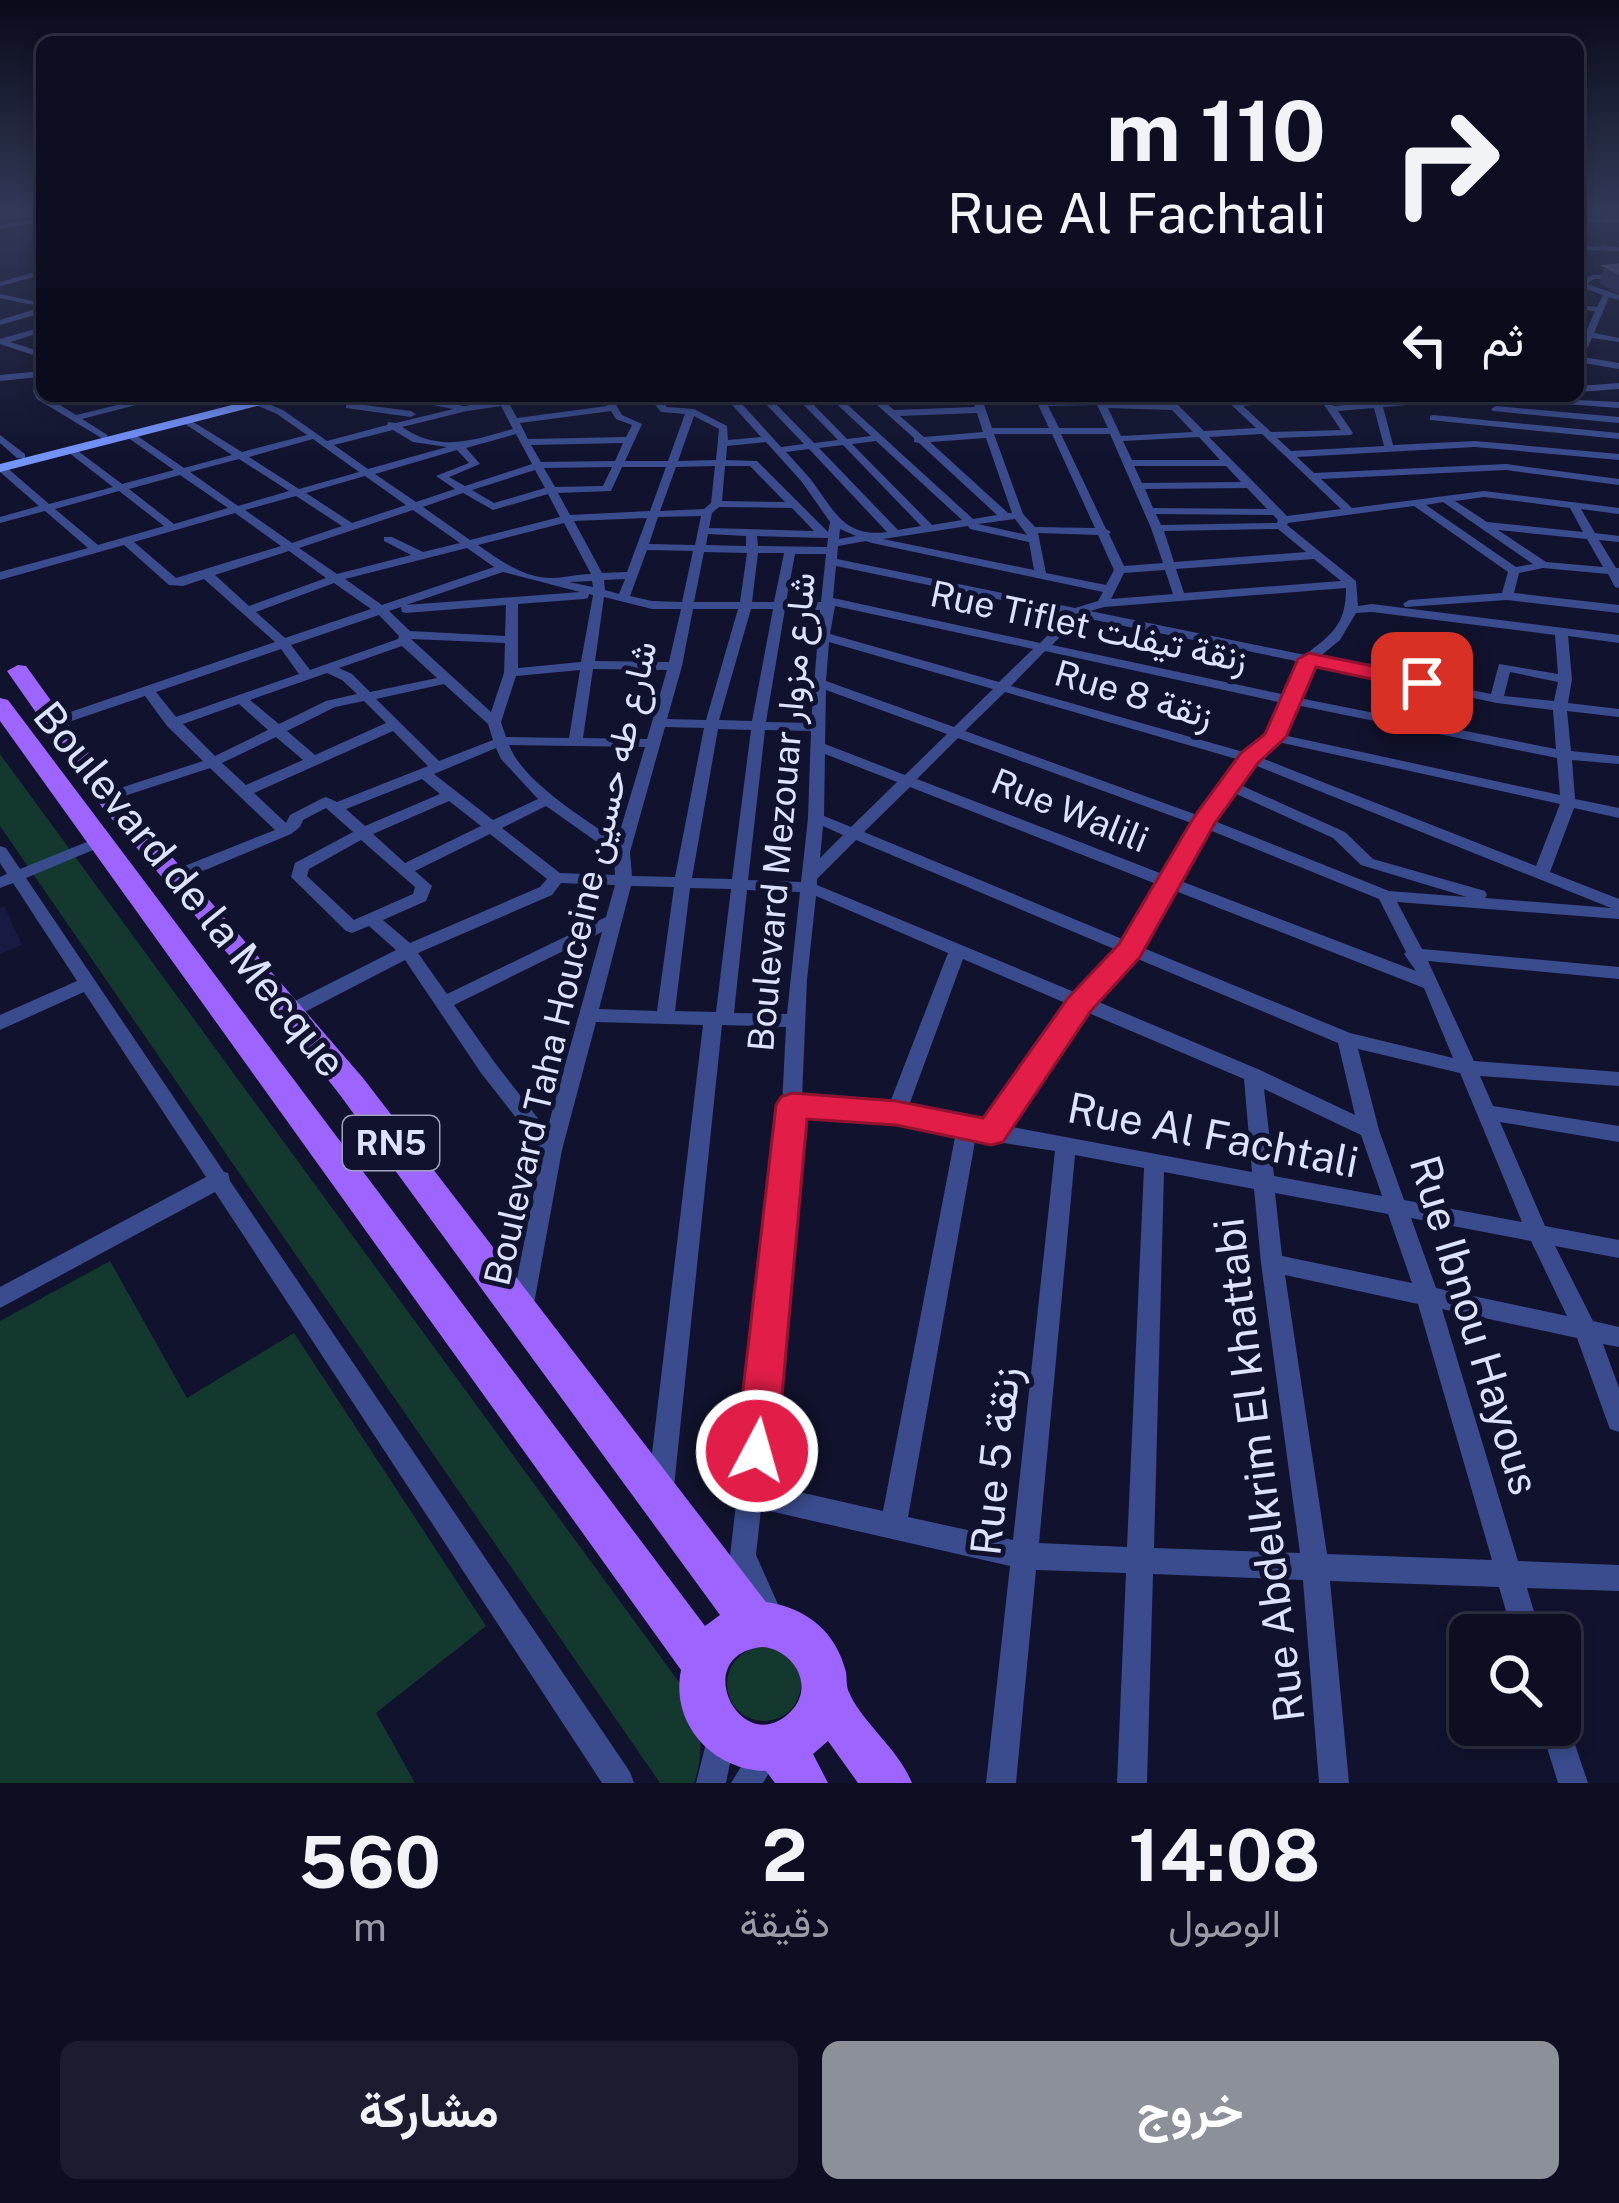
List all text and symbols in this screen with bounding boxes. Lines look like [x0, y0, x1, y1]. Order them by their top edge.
text: 110 m [1106, 81, 1326, 180]
icon: right [1368, 84, 1524, 240]
text: Rue Al Fachtali [947, 182, 1326, 245]
icon: left [1392, 312, 1458, 378]
text: ثم [1482, 313, 1524, 366]
street label: Boulevard Mezouar شارع مزوار [739, 571, 827, 1054]
street label: Rue Tiflet زنقة تيفلت [926, 572, 1251, 682]
pin [1371, 632, 1473, 734]
street label: Boulevard Taha Houceine شارع طه حسين [475, 637, 669, 1290]
icon: arrive [1389, 650, 1455, 716]
street label: Rue 8 زنقة [1049, 651, 1218, 739]
street label: Boulevard de la Mecque [24, 692, 357, 1086]
street label: Rue Walili [986, 760, 1154, 860]
street label: Rue Al Fachtali [1064, 1082, 1362, 1187]
road number: RN5 [343, 1116, 439, 1170]
street label: Rue Ibnou Hayous [1401, 1150, 1550, 1500]
street label: Rue Abdelkrim El khattabi [1203, 1215, 1314, 1725]
street label: Rue 5 زنقة [960, 1364, 1032, 1558]
position arrow [694, 1388, 820, 1514]
map controls [1449, 1614, 1581, 1746]
button: search [1449, 1614, 1581, 1746]
text: 2 [762, 1813, 808, 1897]
text: 14:08 [1128, 1813, 1320, 1897]
text: 560 [299, 1820, 441, 1904]
text: دقيقة [740, 1900, 830, 1946]
text: الوصول [1168, 1900, 1281, 1946]
text: m [353, 1904, 387, 1950]
button: مشاركة [60, 2041, 798, 2179]
button: خروج [822, 2041, 1559, 2179]

